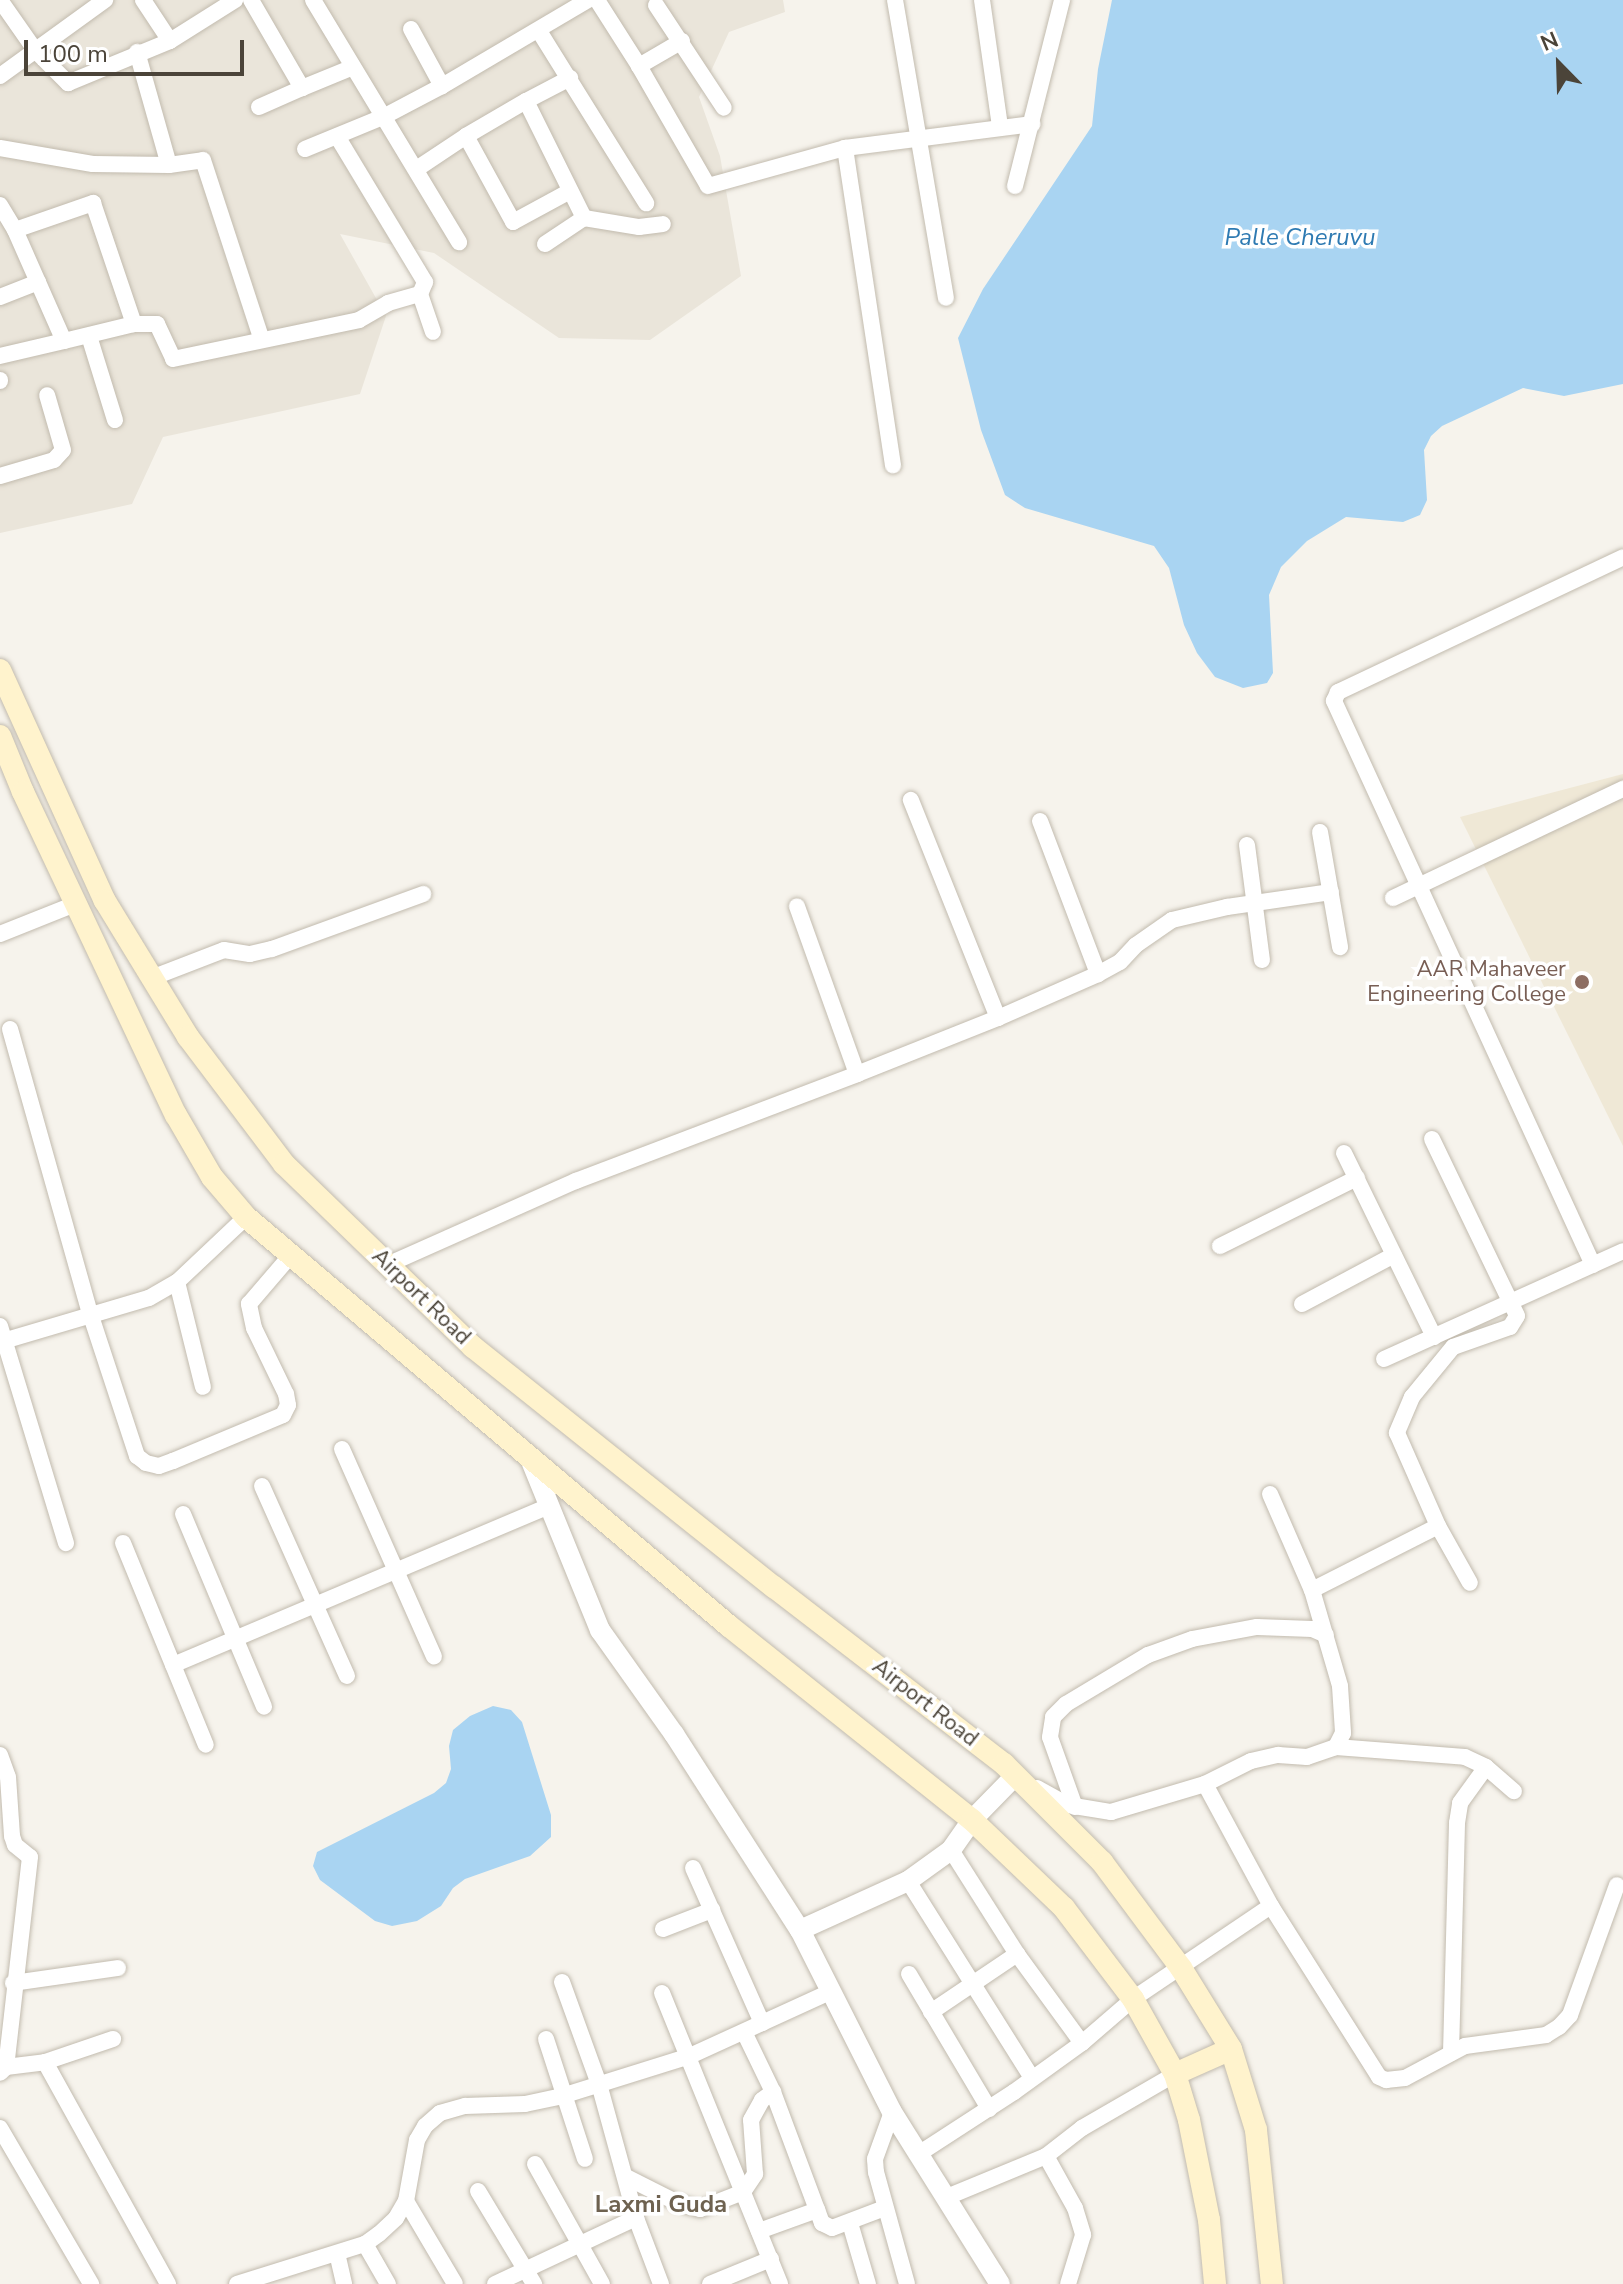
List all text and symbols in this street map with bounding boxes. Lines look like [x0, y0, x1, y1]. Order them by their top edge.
scale bar [28, 24, 248, 74]
north arrow [1519, 24, 1599, 104]
text: N [1536, 25, 1563, 59]
text: 100 m [38, 38, 108, 70]
water label: Palle Cheruvu [1225, 224, 1375, 252]
place label: AAR Mahaveer Engineering College [1367, 956, 1566, 1008]
marker: AAR Mahaveer Engineering College [1573, 973, 1591, 991]
street label: Airport Road [366, 1243, 476, 1351]
street label: Airport Road [867, 1653, 983, 1753]
district label: Laxmi Guda [595, 2191, 727, 2219]

